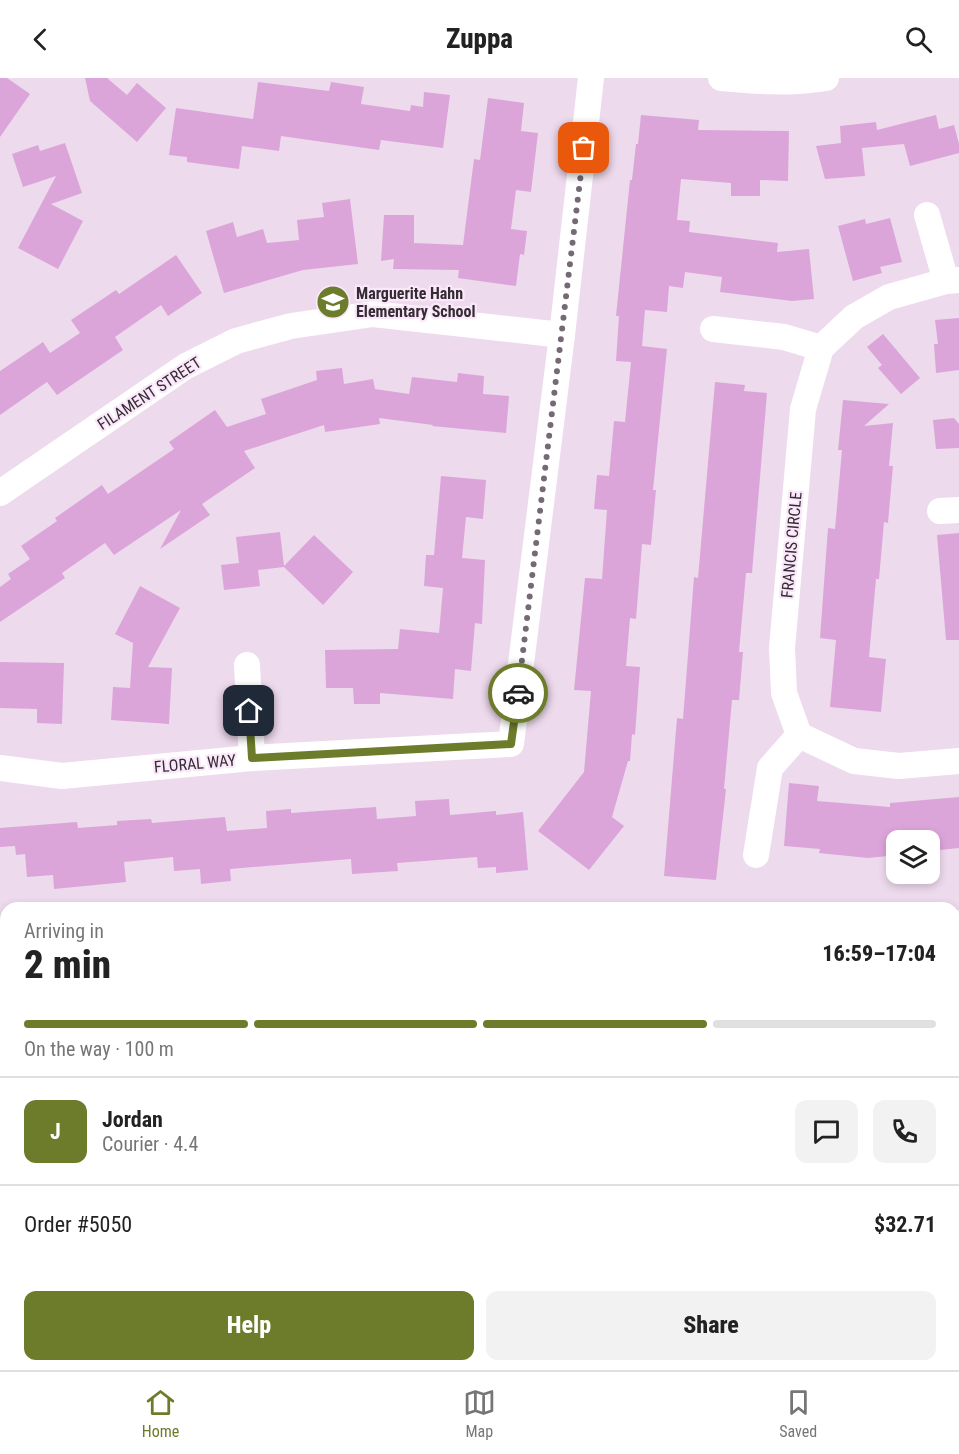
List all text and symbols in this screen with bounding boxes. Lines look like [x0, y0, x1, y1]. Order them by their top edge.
icon: back [24, 23, 57, 56]
text: Zuppa [446, 23, 513, 55]
icon: search [902, 23, 935, 56]
pin [558, 122, 609, 173]
icon: bag [567, 131, 600, 164]
school or university icon: Marguerite Hahn Elementary School [315, 284, 351, 320]
place label: Marguerite Hahn Elementary School [356, 284, 475, 321]
street label: FILAMENT STREET [94, 353, 205, 434]
street label: FRANCIS CIRCLE [777, 491, 806, 599]
courier [488, 663, 548, 723]
icon: car [502, 677, 535, 710]
pin [223, 685, 274, 736]
icon: home [232, 694, 265, 727]
street label: FLORAL WAY [153, 750, 237, 777]
map controls [886, 830, 940, 884]
button: layers [886, 830, 940, 884]
text: Arriving in [24, 919, 104, 943]
text: 16:59–17:04 [822, 941, 936, 966]
text: 2 min [24, 942, 111, 988]
text: On the way · 100 m [24, 1037, 174, 1061]
button: chat [795, 1100, 858, 1163]
button: phone [873, 1100, 936, 1163]
text: Jordan [102, 1107, 163, 1132]
text: J [50, 1119, 61, 1144]
text: Courier · 4.4 [102, 1132, 198, 1156]
text: Order #5050 [24, 1212, 132, 1237]
text: $32.71 [874, 1212, 936, 1237]
button: Help [24, 1291, 474, 1360]
button: Share [486, 1291, 936, 1360]
tab: Home [142, 1386, 179, 1441]
tab: Map [463, 1386, 496, 1441]
tab: Saved [779, 1386, 817, 1441]

